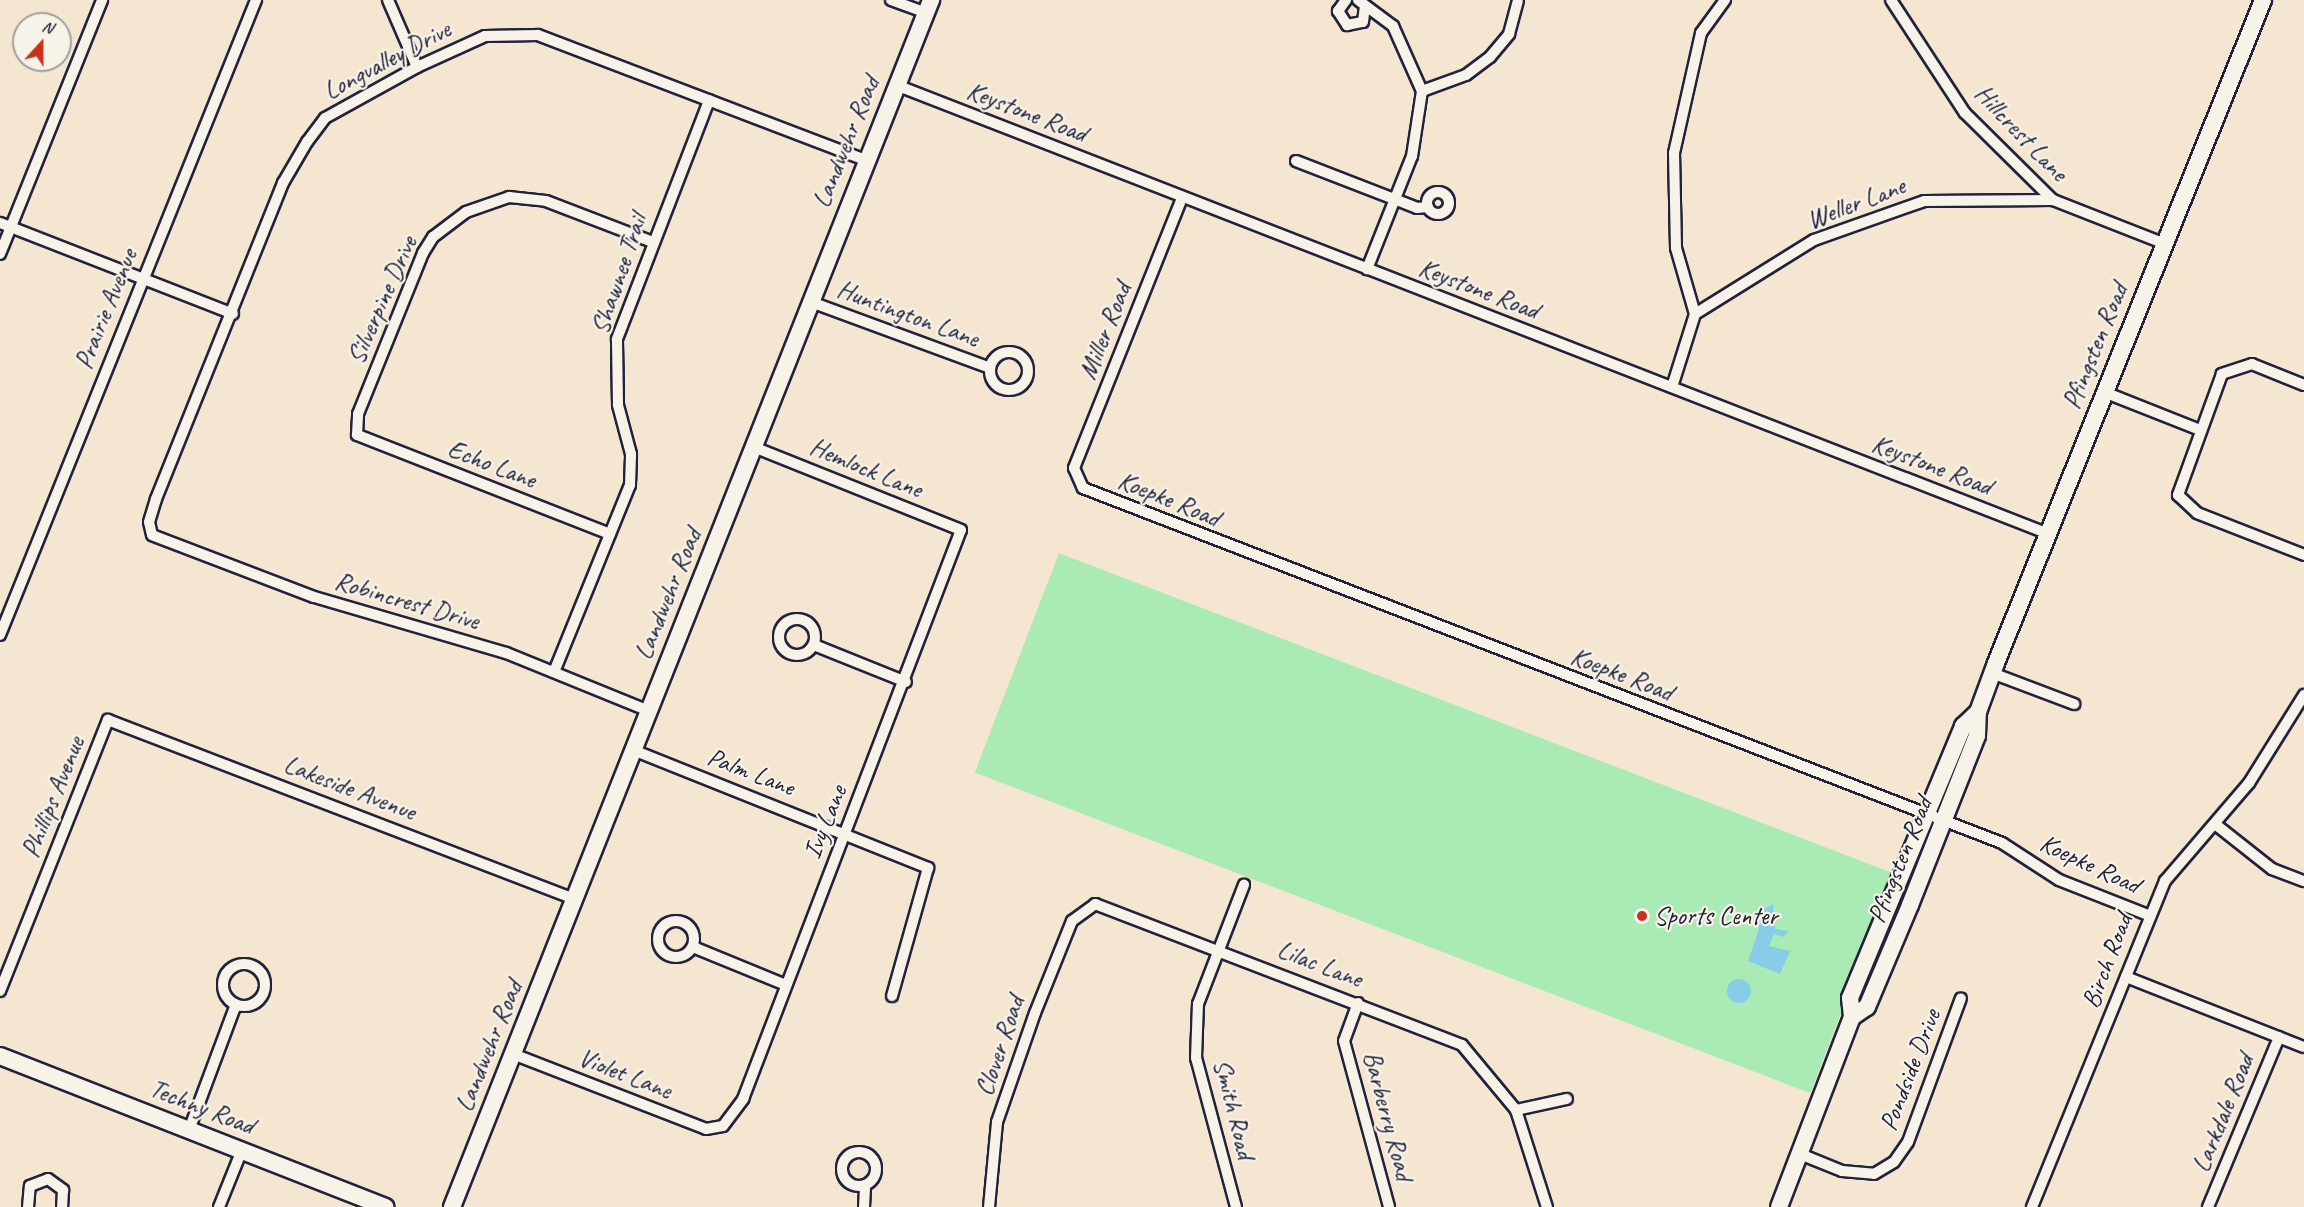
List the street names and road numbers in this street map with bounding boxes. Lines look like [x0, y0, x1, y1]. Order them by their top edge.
street label: Longvalley Drive [318, 14, 456, 106]
street label: Landwehr Road [806, 72, 886, 212]
street label: Keystone Road [963, 75, 1091, 149]
street label: Hillcrest Lane [1967, 78, 2075, 188]
street label: Weller Lane [1802, 170, 1910, 236]
street label: Shawnee Trail [584, 210, 654, 338]
street label: Silverpine Drive [340, 231, 424, 369]
street label: Prairie Avenue [68, 245, 144, 373]
street label: Keystone Road [1415, 252, 1543, 326]
street label: Huntington Lane [833, 274, 983, 354]
street label: Miller Road [1072, 279, 1138, 383]
street label: Pfingsten Road [2056, 279, 2134, 413]
street label: Keystone Road [1868, 428, 1996, 502]
street label: Hemlock Lane [805, 431, 927, 505]
street label: Echo Lane [443, 433, 541, 495]
street label: Koepke Road [1114, 465, 1224, 533]
street label: Landwehr Road [628, 524, 708, 664]
street label: Robincrest Drive [331, 566, 483, 636]
street label: Koepke Road [1567, 640, 1677, 708]
street label: Phillips Avenue [15, 732, 91, 862]
street label: Palm Lane [703, 741, 799, 803]
street label: Lakeside Avenue [280, 749, 420, 827]
street label: Ivy Lane [796, 781, 854, 863]
street label: Pfingsten Road [1861, 793, 1939, 927]
street label: Koepke Road [2035, 827, 2145, 901]
street label: Birch Road [2075, 909, 2139, 1013]
street label: Lilac Lane [1273, 933, 1367, 995]
street label: Landwehr Road [449, 976, 529, 1116]
street label: Clover Road [969, 993, 1031, 1099]
street label: Pondside Drive [1873, 1005, 1947, 1135]
street label: Violet Lane [574, 1042, 676, 1106]
street label: Barberry Road [1356, 1048, 1420, 1184]
street label: Larkdale Road [2185, 1049, 2261, 1177]
street label: Smith Road [1206, 1056, 1262, 1162]
street label: Techny Road [145, 1073, 259, 1141]

